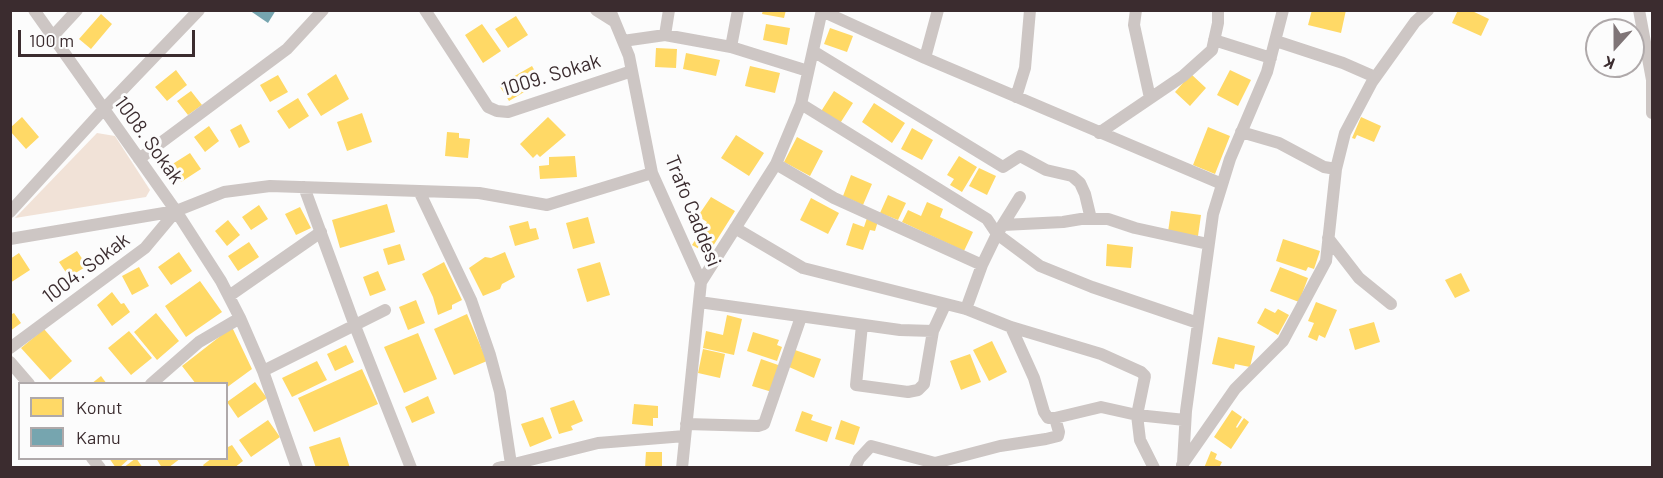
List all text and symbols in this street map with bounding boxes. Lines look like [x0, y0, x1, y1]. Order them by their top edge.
scale bar [21, 18, 198, 56]
north arrow [1585, 18, 1645, 78]
text: 100 m [29, 29, 74, 51]
street label: 1009. Sokak [499, 49, 603, 101]
text: K [1601, 53, 1617, 74]
street label: 1008. Sokak [109, 92, 189, 188]
street label: Trafo Caddesi [660, 152, 726, 270]
street label: 1004. Sokak [38, 227, 134, 309]
legend [18, 382, 228, 460]
text: Konut [76, 396, 122, 418]
text: Kamu [76, 426, 121, 448]

